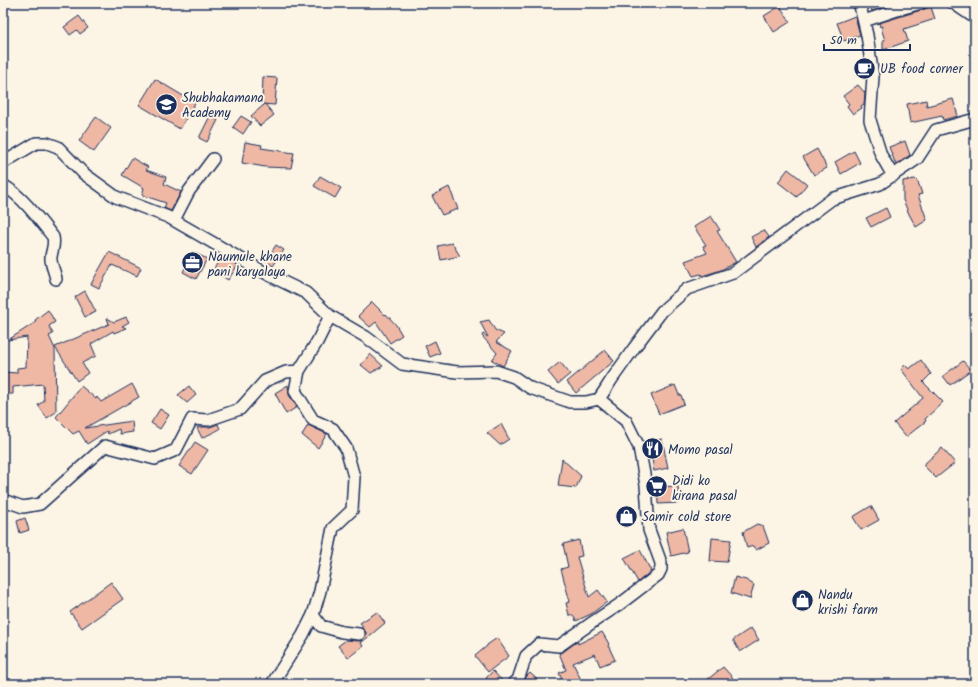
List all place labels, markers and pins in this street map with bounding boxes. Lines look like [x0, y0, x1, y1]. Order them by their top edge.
cafe icon: UB food corner [852, 55, 878, 81]
place label: UB food corner [880, 59, 963, 80]
place label: Shubhakamana Academy [182, 88, 264, 124]
school or university icon: Shubhakamana Academy [154, 91, 180, 117]
place label: Naumule khane pani karyalaya [207, 247, 292, 283]
office icon: Naumule khane pani karyalaya [179, 250, 205, 276]
restaurant icon: Momo pasal [639, 436, 665, 462]
place label: Momo pasal [668, 440, 733, 461]
place label: Didi ko kirana pasal [672, 471, 737, 507]
supermarket icon: Didi ko kirana pasal [643, 474, 669, 500]
shop icon: Samir cold store [613, 503, 639, 529]
place label: Samir cold store [642, 507, 731, 528]
place label: Nandu krishi farm [818, 585, 878, 621]
shop icon: Nandu krishi farm [790, 588, 816, 614]

